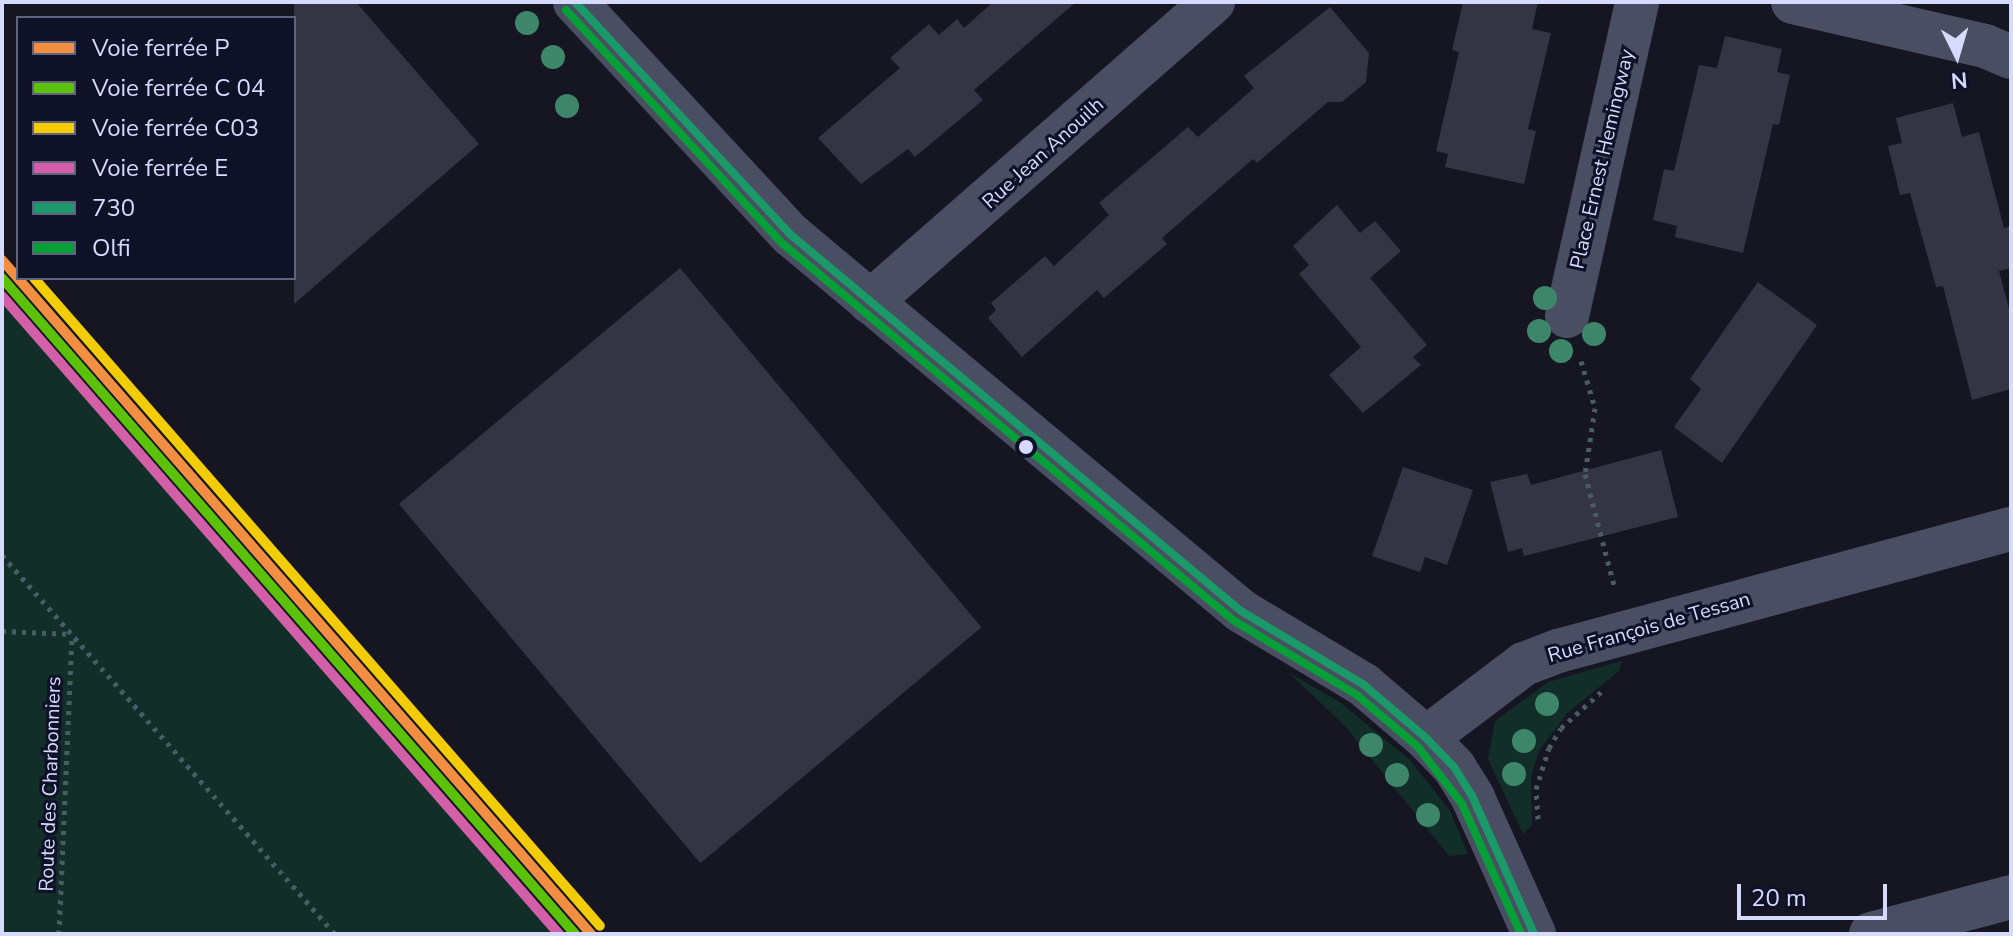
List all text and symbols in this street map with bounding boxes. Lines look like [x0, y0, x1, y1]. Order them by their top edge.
legend [16, 16, 296, 280]
north arrow [1917, 16, 1997, 96]
text: Voie ferrée P [92, 32, 229, 64]
street label: Place Ernest Hemingway [1565, 47, 1639, 271]
text: N [1950, 64, 1969, 96]
text: Voie ferrée C 04 [92, 72, 265, 104]
street label: Rue Jean Anouilh [977, 92, 1109, 214]
text: Voie ferrée C03 [92, 112, 259, 144]
text: Voie ferrée E [92, 152, 228, 184]
text: 730 [92, 192, 135, 224]
text: Olfi [92, 232, 131, 264]
unlabelled marker [1018, 439, 1034, 455]
street label: Rue François de Tessan [1545, 587, 1753, 667]
street label: Route des Charbonniers [34, 676, 66, 892]
scale bar [1741, 868, 1891, 918]
text: 20 m [1751, 882, 1807, 914]

